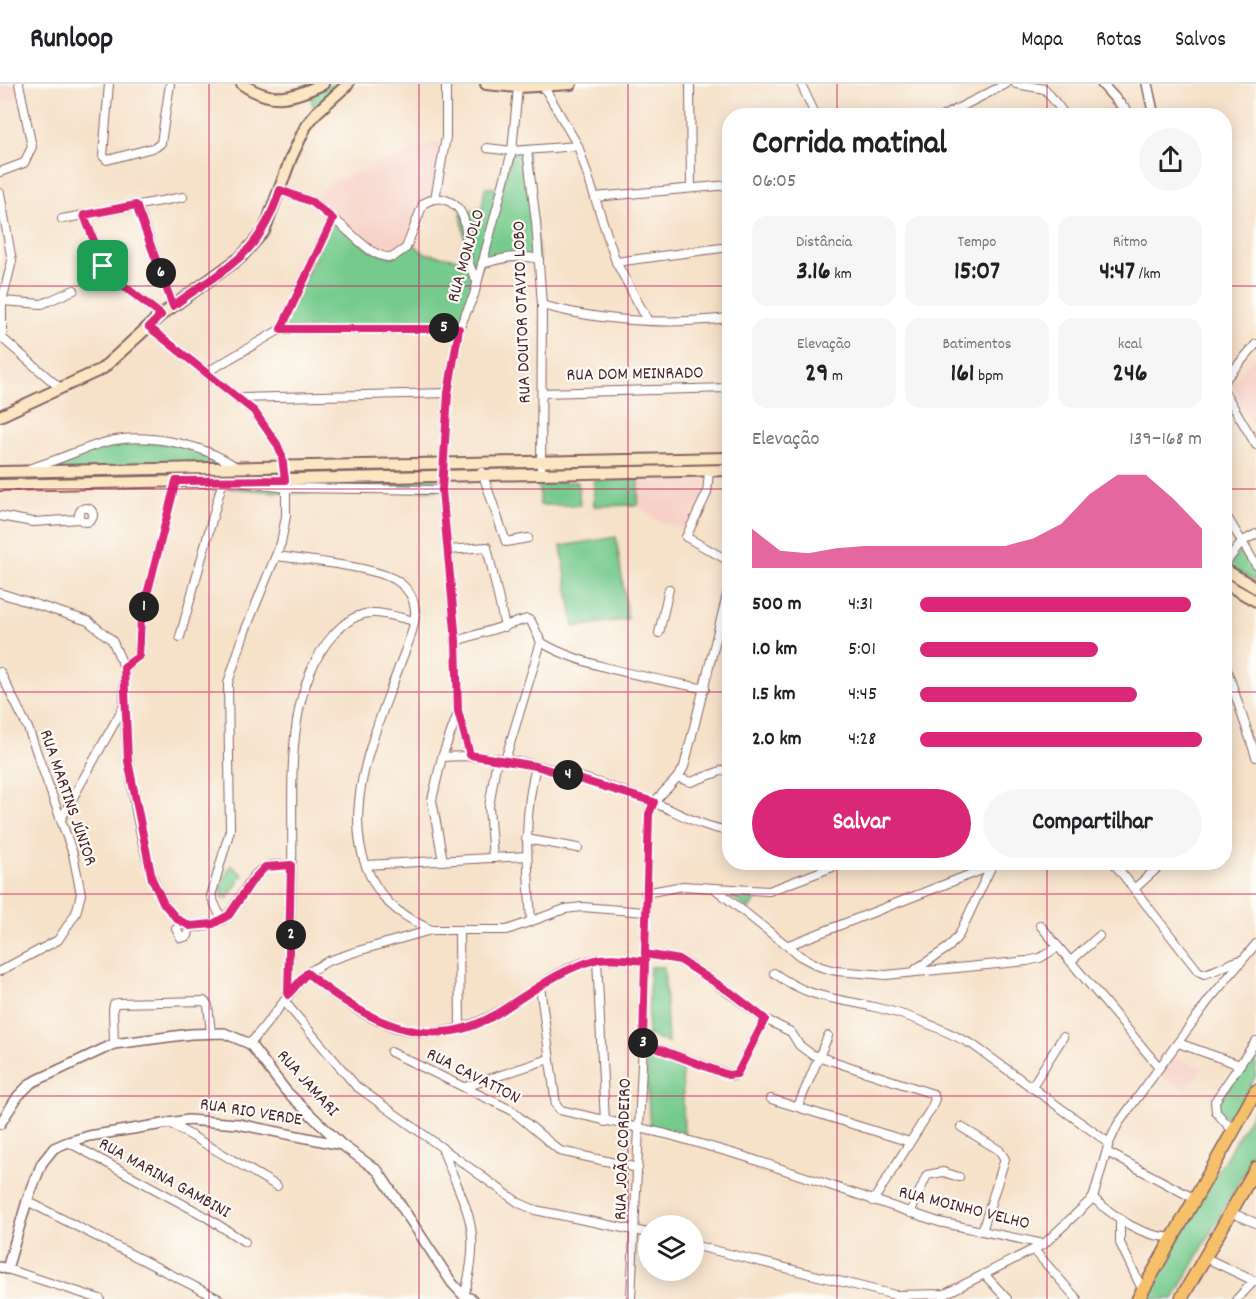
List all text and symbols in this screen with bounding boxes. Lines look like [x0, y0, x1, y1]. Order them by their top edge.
text: Runloop [30, 21, 113, 61]
text: Mapa [1021, 26, 1063, 56]
text: Rotas [1096, 26, 1142, 56]
text: Salvos [1175, 26, 1226, 56]
text: Corrida matinal [752, 122, 947, 169]
button: share [1139, 128, 1202, 191]
text: 06:05 [752, 168, 796, 196]
street label: RUA MONJOLO [442, 207, 492, 305]
street label: RUA DOUTOR OTAVIO LOBO [507, 220, 539, 404]
text: Distância [796, 231, 852, 254]
text: Tempo [958, 231, 996, 254]
text: Ritmo [1113, 231, 1147, 254]
pin [77, 240, 128, 291]
icon: arrive [86, 249, 119, 282]
text: 3.16 [796, 254, 831, 291]
text: 15:07 [954, 254, 1000, 291]
text: 4:47 [1099, 254, 1135, 291]
pin: 6 [146, 258, 176, 288]
text: 6 [157, 261, 165, 284]
text: km [831, 263, 852, 286]
text: /km [1135, 263, 1161, 286]
pin: 5 [429, 313, 459, 343]
text: 5 [440, 316, 448, 339]
text: Elevação [797, 333, 851, 356]
text: Batimentos [942, 333, 1012, 356]
text: kcal [1118, 333, 1142, 356]
text: 29 [805, 356, 828, 393]
text: 161 [950, 356, 975, 393]
text: 246 [1113, 356, 1147, 393]
street label: RUA DOM MEINRADO [566, 361, 704, 389]
text: m [828, 365, 843, 388]
text: bpm [975, 365, 1004, 388]
text: Elevação [752, 426, 819, 454]
text: 139–168 m [1129, 426, 1202, 454]
text: 500 m [752, 591, 801, 619]
text: 4:31 [848, 591, 873, 619]
pin: 1 [129, 592, 159, 622]
text: 1 [142, 595, 146, 618]
text: 1.0 km [752, 636, 797, 664]
text: 5:01 [848, 636, 876, 664]
text: 1.5 km [752, 681, 795, 709]
text: 4:45 [848, 681, 877, 709]
text: 2.0 km [752, 726, 801, 754]
text: 4:28 [848, 726, 876, 754]
street label: RUA MARTINS JÚNIOR [32, 727, 102, 869]
pin: 4 [553, 760, 583, 790]
text: 4 [565, 763, 571, 786]
button: Salvar [752, 789, 971, 858]
button: Compartilhar [983, 789, 1202, 858]
pin: 2 [276, 920, 306, 950]
text: 2 [288, 923, 295, 946]
pin: 3 [628, 1028, 658, 1058]
text: 3 [639, 1031, 647, 1054]
street label: RUA CAVATTON [422, 1043, 524, 1111]
street label: RUA JAMARI [270, 1045, 344, 1123]
street label: RUA JOÃO CORDEIRO [609, 1078, 639, 1220]
street label: RUA RIO VERDE [198, 1093, 304, 1133]
street label: RUA MARINA GAMBINI [94, 1132, 235, 1226]
street label: RUA MOINHO VELHO [896, 1181, 1032, 1237]
map controls [638, 1215, 704, 1281]
button: layers [638, 1215, 704, 1281]

